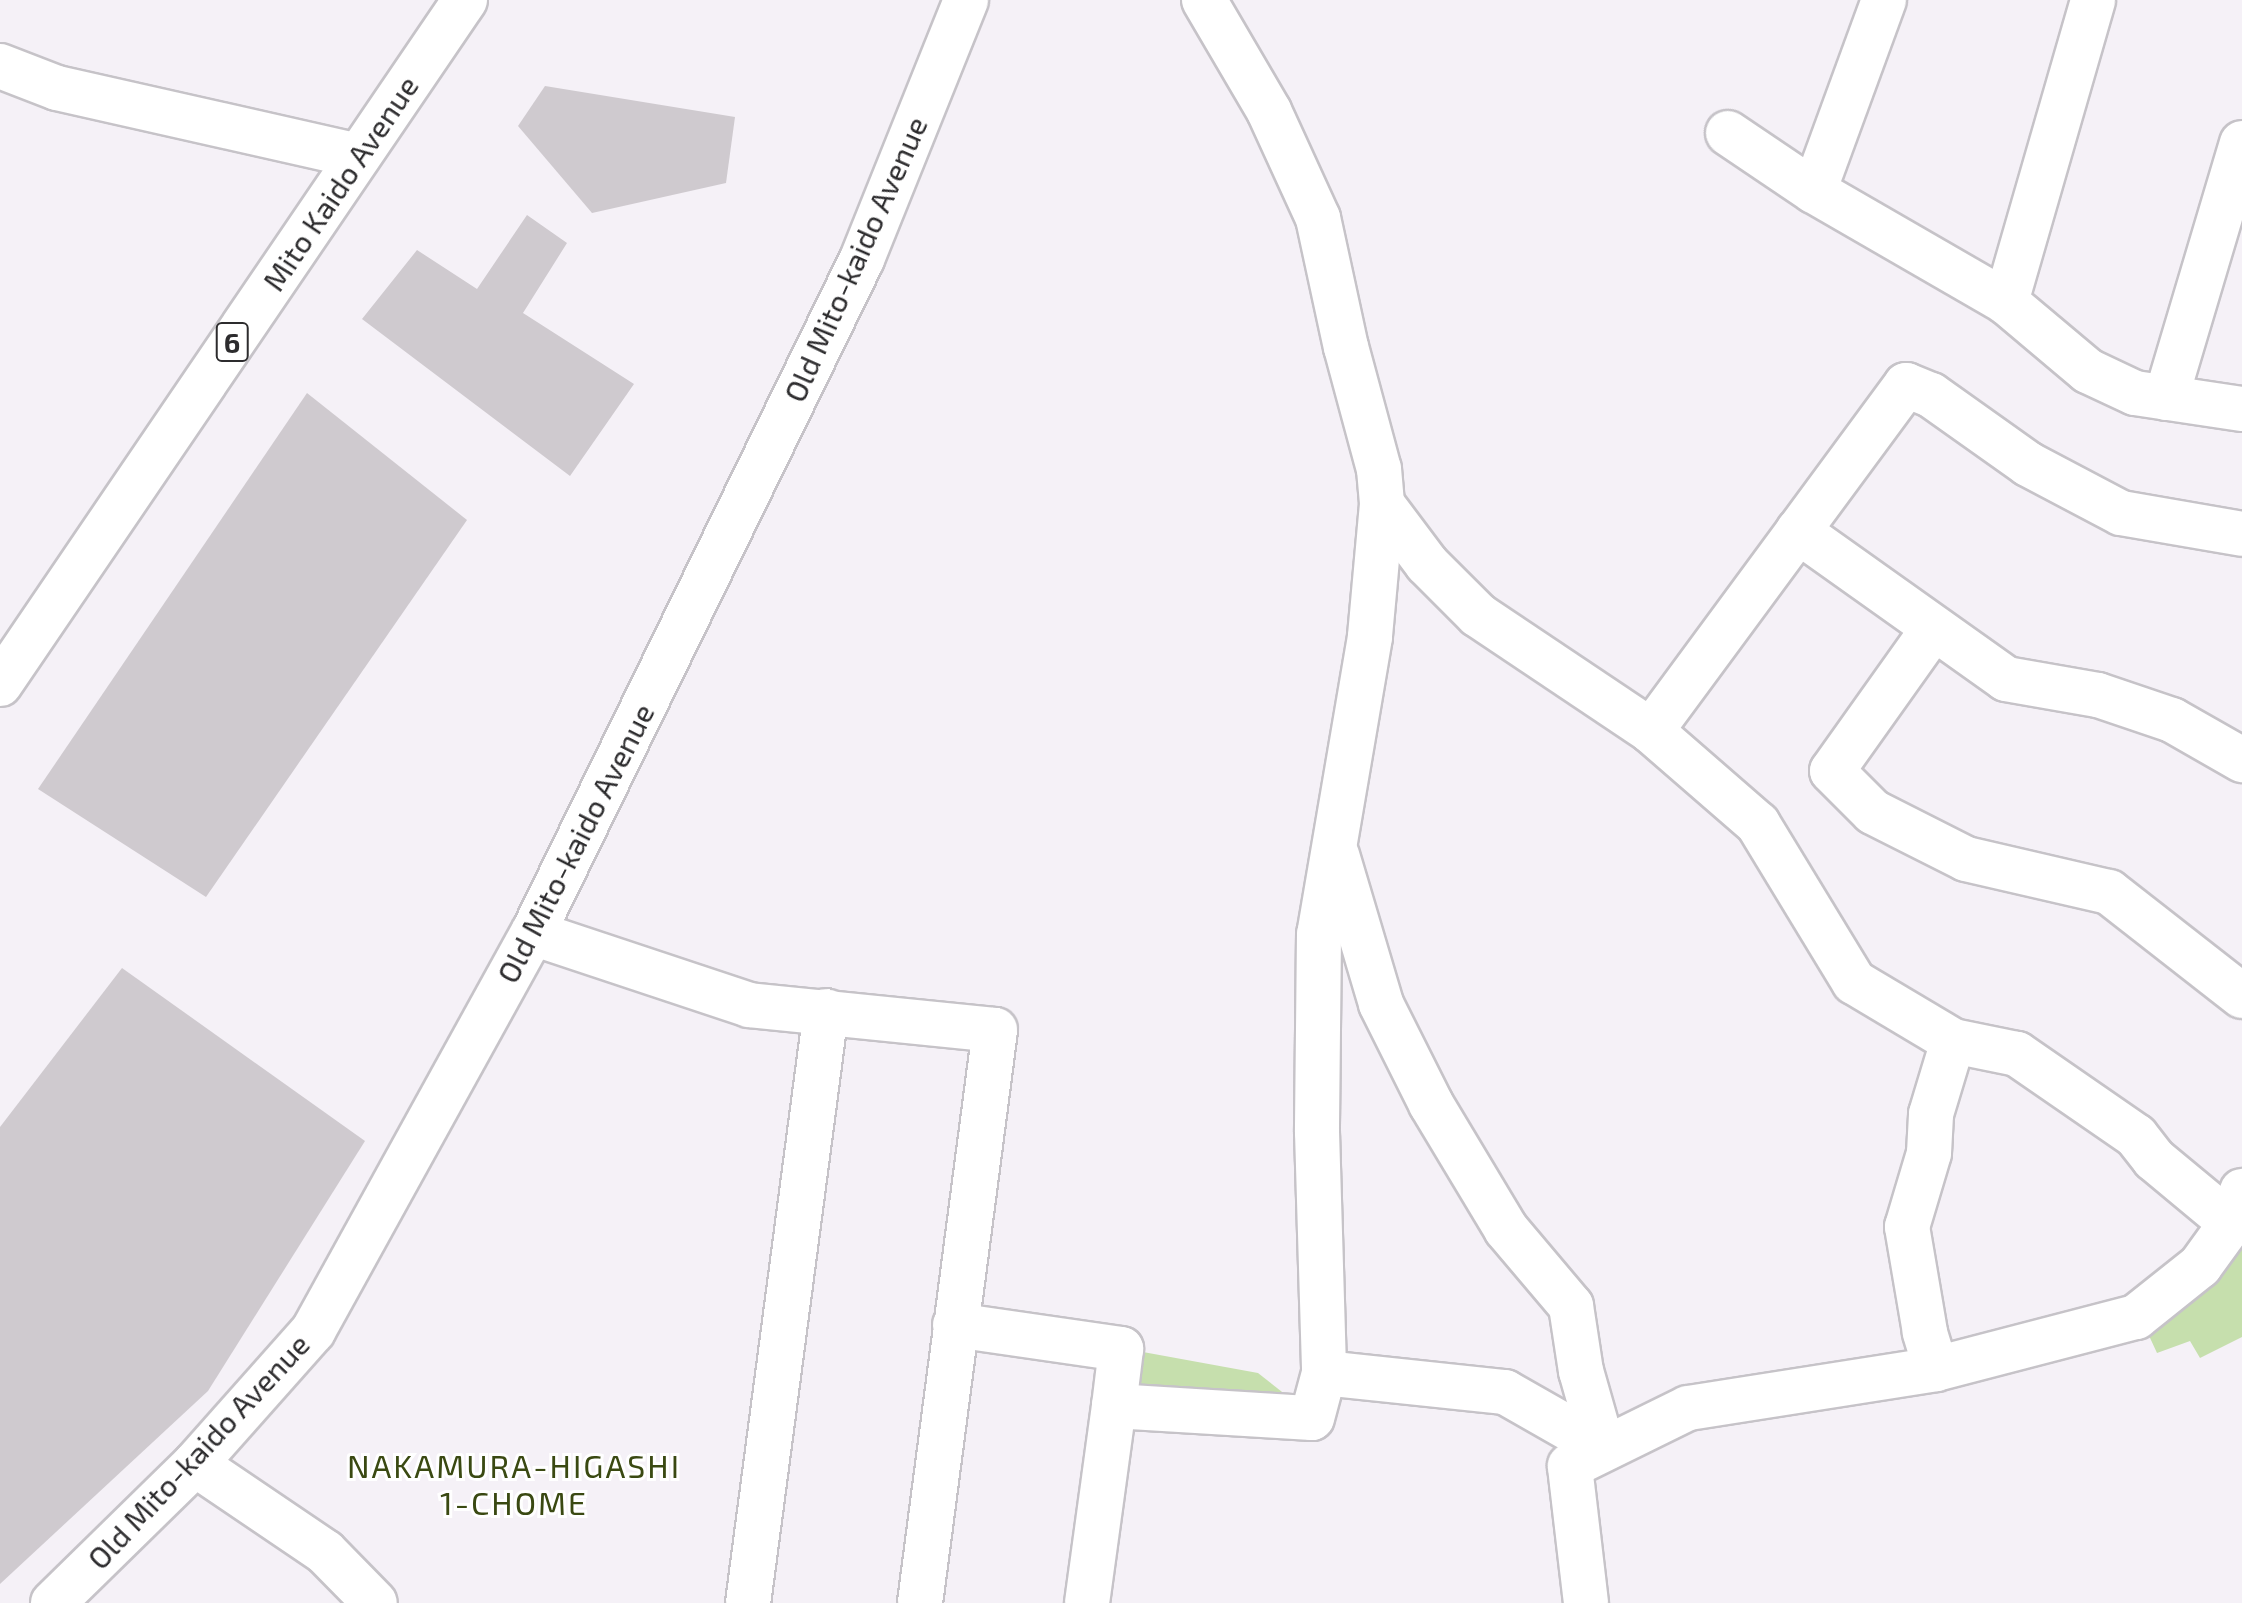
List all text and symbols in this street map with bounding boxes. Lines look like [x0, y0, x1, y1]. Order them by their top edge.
street label: Mito Kaido Avenue [255, 68, 425, 298]
street label: Old Mito-kaido Avenue [776, 110, 934, 408]
road number: 6 [214, 318, 250, 366]
street label: Old Mito-kaido Avenue [489, 697, 661, 989]
street label: Old Mito-kaido Avenue [79, 1326, 317, 1576]
district label: NAKAMURA-HIGASHI 1-CHOME [347, 1447, 681, 1522]

